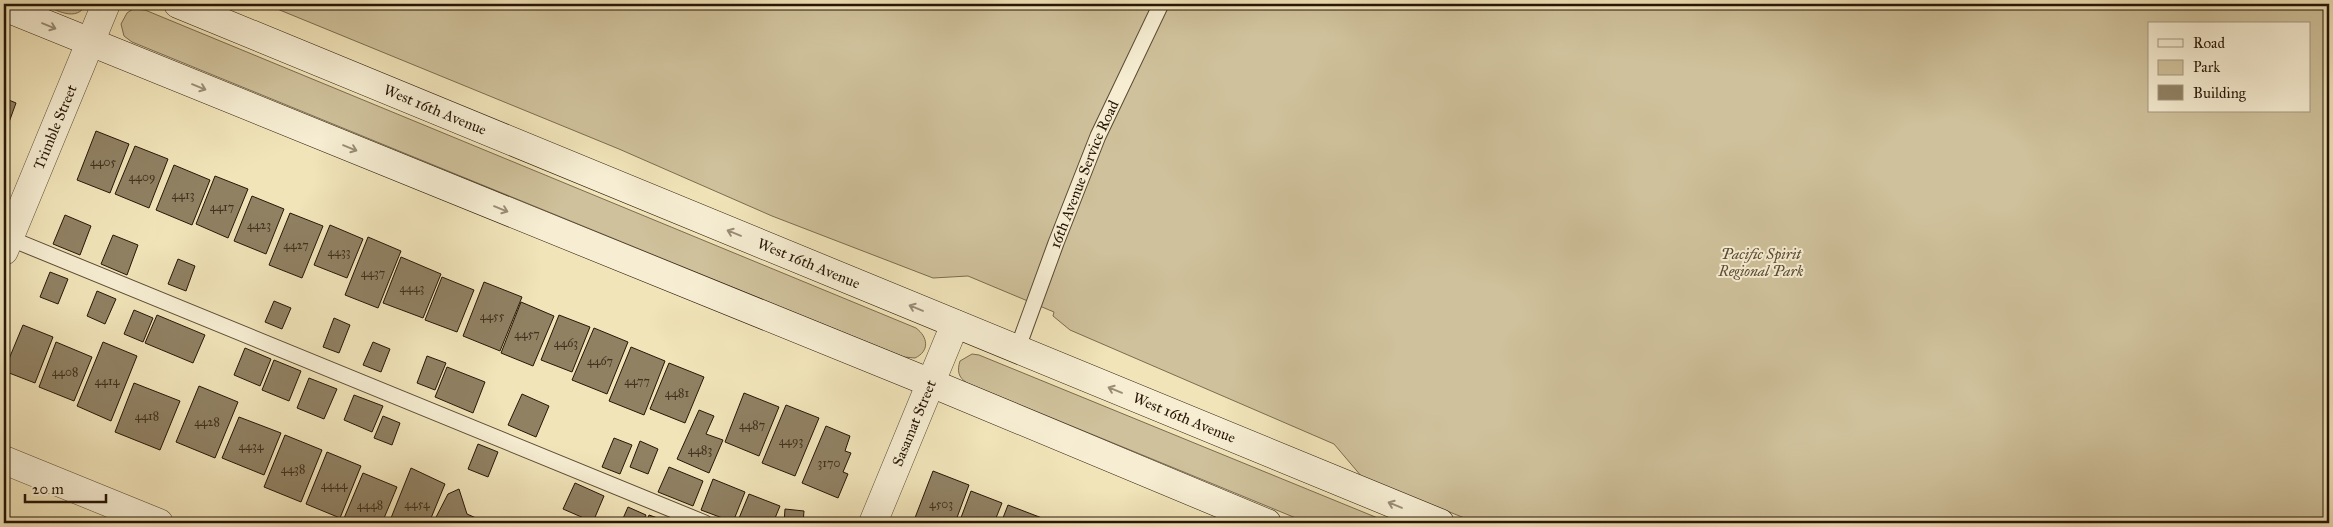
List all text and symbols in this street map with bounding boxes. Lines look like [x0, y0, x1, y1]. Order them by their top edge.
one-way arrow [41, 21, 56, 31]
legend [2148, 22, 2310, 112]
text: Road [2193, 34, 2225, 52]
text: Park [2193, 58, 2220, 76]
street label: Trimble Street [30, 81, 81, 172]
street label: West 16th Avenue [381, 81, 489, 139]
one-way arrow [191, 83, 206, 92]
text: Building [2193, 84, 2247, 102]
street label: 16th Avenue Service Road [1046, 97, 1123, 251]
one-way arrow [342, 144, 357, 153]
house number: 4405 [90, 155, 116, 169]
house number: 4409 [129, 170, 155, 184]
house number: 4413 [172, 188, 195, 202]
house number: 4417 [210, 200, 234, 214]
one-way arrow [492, 205, 508, 214]
house number: 4423 [247, 218, 271, 232]
one-way arrow [727, 228, 742, 237]
street label: West 16th Avenue [755, 234, 863, 293]
house number: 4427 [283, 238, 309, 252]
house number: 4433 [328, 245, 351, 259]
park label: Pacific Spirit Regional Park [1718, 245, 1804, 280]
house number: 4437 [361, 266, 385, 280]
house number: 4443 [400, 281, 425, 295]
one-way arrow [909, 303, 924, 312]
house number: 4455 [480, 309, 505, 323]
house number: 4457 [514, 327, 540, 341]
house number: 4463 [554, 336, 578, 350]
house number: 4467 [587, 354, 613, 368]
house number: 4408 [52, 365, 78, 379]
house number: 4414 [95, 374, 120, 388]
house number: 4477 [624, 374, 650, 388]
street label: Sasamat Street [888, 377, 940, 469]
one-way arrow [1108, 385, 1123, 394]
house number: 4481 [665, 386, 690, 400]
street label: West 16th Avenue [1130, 389, 1238, 447]
house number: 4418 [135, 409, 159, 423]
house number: 4428 [194, 415, 220, 429]
house number: 4487 [739, 418, 765, 432]
house number: 4493 [779, 434, 804, 448]
house number: 4434 [239, 439, 264, 453]
house number: 4483 [688, 443, 712, 457]
house number: 3170 [818, 456, 840, 470]
house number: 4438 [281, 462, 305, 476]
scale bar [25, 472, 106, 504]
house number: 4444 [321, 478, 348, 492]
text: 20 m [32, 480, 64, 498]
house number: 4454 [404, 497, 430, 511]
house number: 4503 [929, 497, 953, 511]
house number: 4448 [357, 498, 383, 512]
one-way arrow [1388, 499, 1403, 509]

